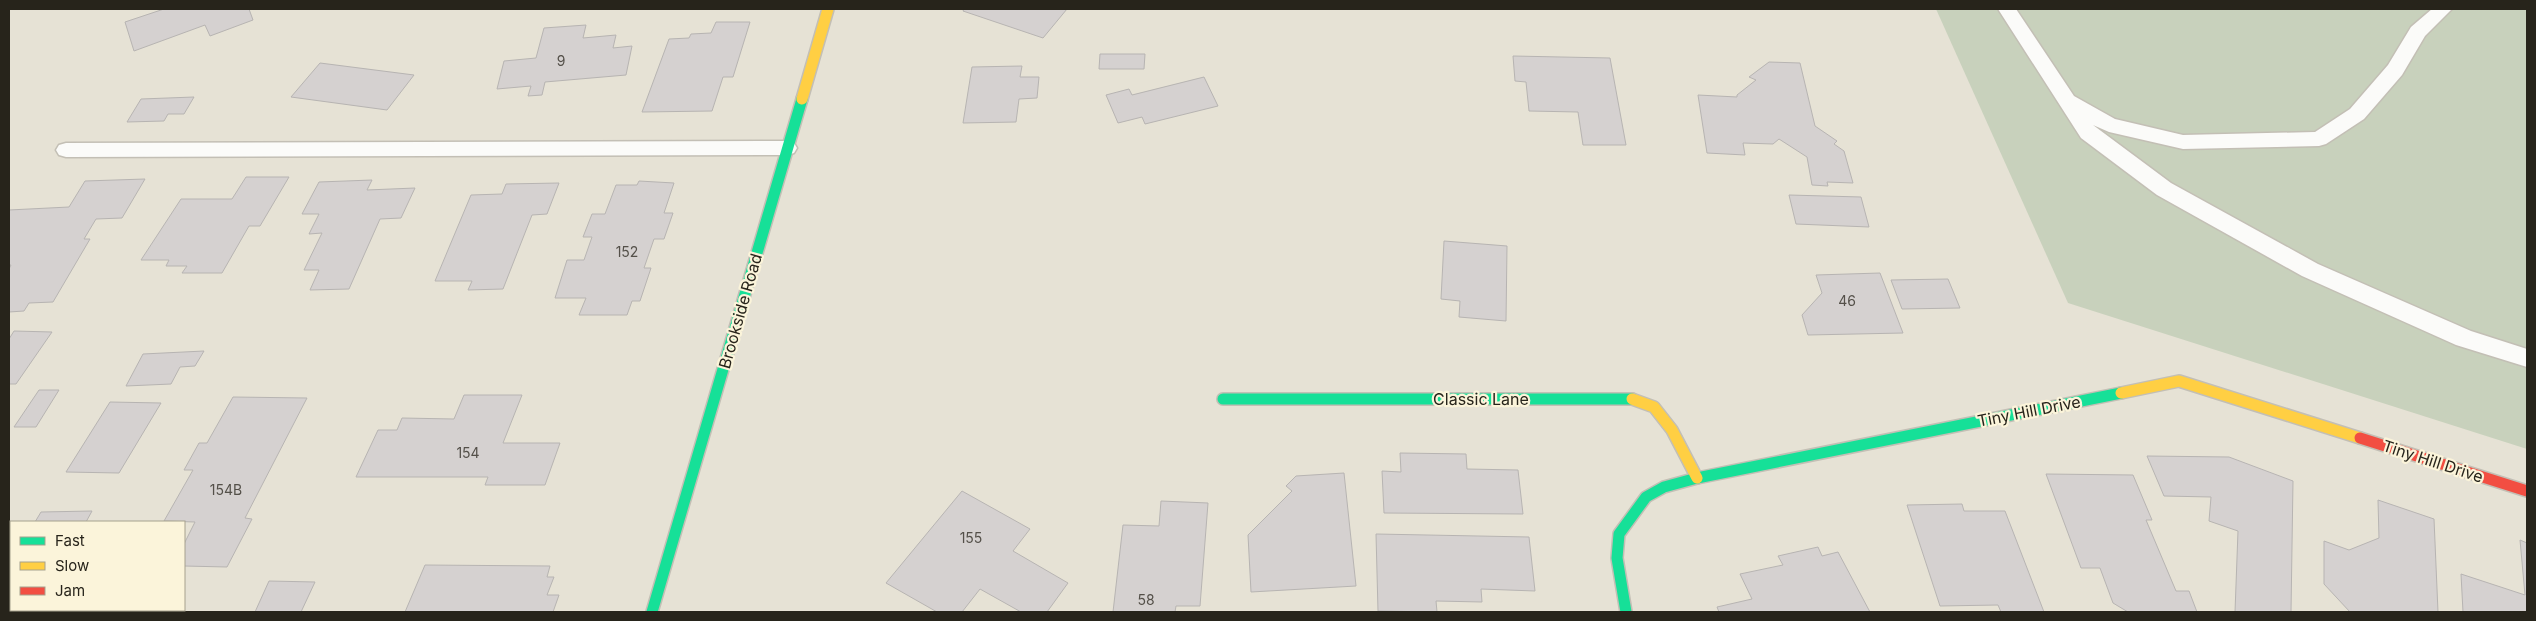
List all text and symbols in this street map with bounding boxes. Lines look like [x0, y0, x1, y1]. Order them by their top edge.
house number: 9 [557, 52, 565, 69]
house number: 152 [616, 243, 638, 260]
street label: Brookside Road [714, 251, 766, 371]
house number: 46 [1838, 292, 1856, 309]
street label: Classic Lane [1433, 389, 1529, 409]
street label: Tiny Hill Drive [1976, 391, 2082, 431]
street label: Tiny Hill Drive [2380, 435, 2486, 487]
house number: 154 [456, 444, 480, 461]
house number: 154B [210, 481, 242, 498]
legend [10, 521, 185, 611]
house number: 155 [960, 529, 982, 546]
text: Fast [55, 531, 85, 550]
text: Slow [55, 556, 89, 575]
text: Jam [55, 581, 85, 600]
house number: 58 [1137, 591, 1155, 608]

